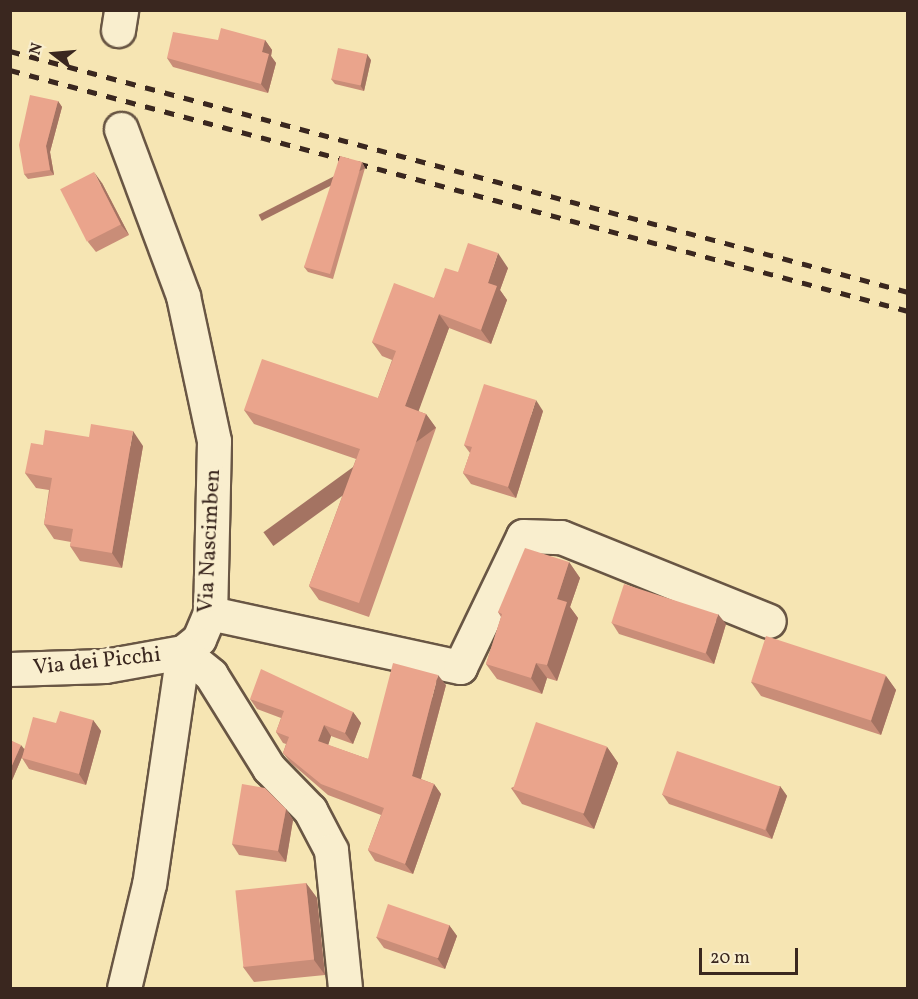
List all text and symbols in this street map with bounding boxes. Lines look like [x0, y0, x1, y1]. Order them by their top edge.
north arrow [24, 24, 84, 84]
text: N [25, 40, 49, 58]
street label: Via Nascimben [193, 468, 227, 614]
street label: Via dei Picchi [32, 642, 162, 682]
scale bar [702, 936, 801, 974]
text: 20 m [710, 946, 750, 971]

